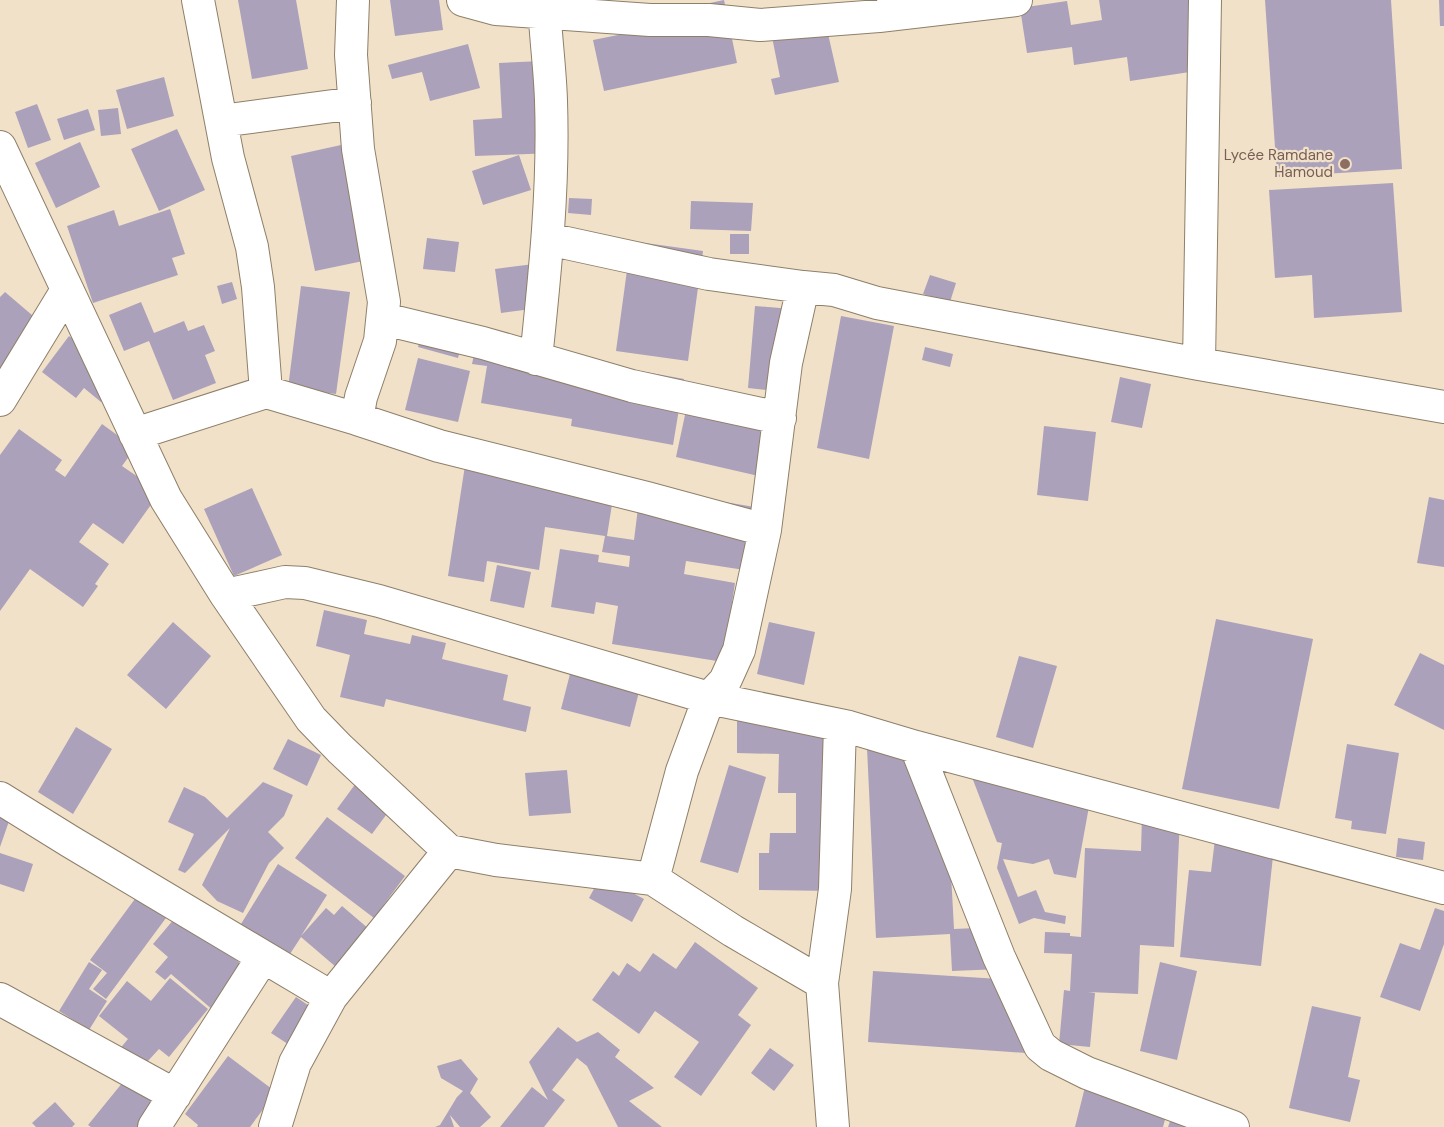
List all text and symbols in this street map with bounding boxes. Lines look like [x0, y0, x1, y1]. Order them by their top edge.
place label: Lycée Ramdane Hamoud [1224, 145, 1333, 182]
marker: Lycée Ramdane Hamoud [1338, 157, 1352, 171]

